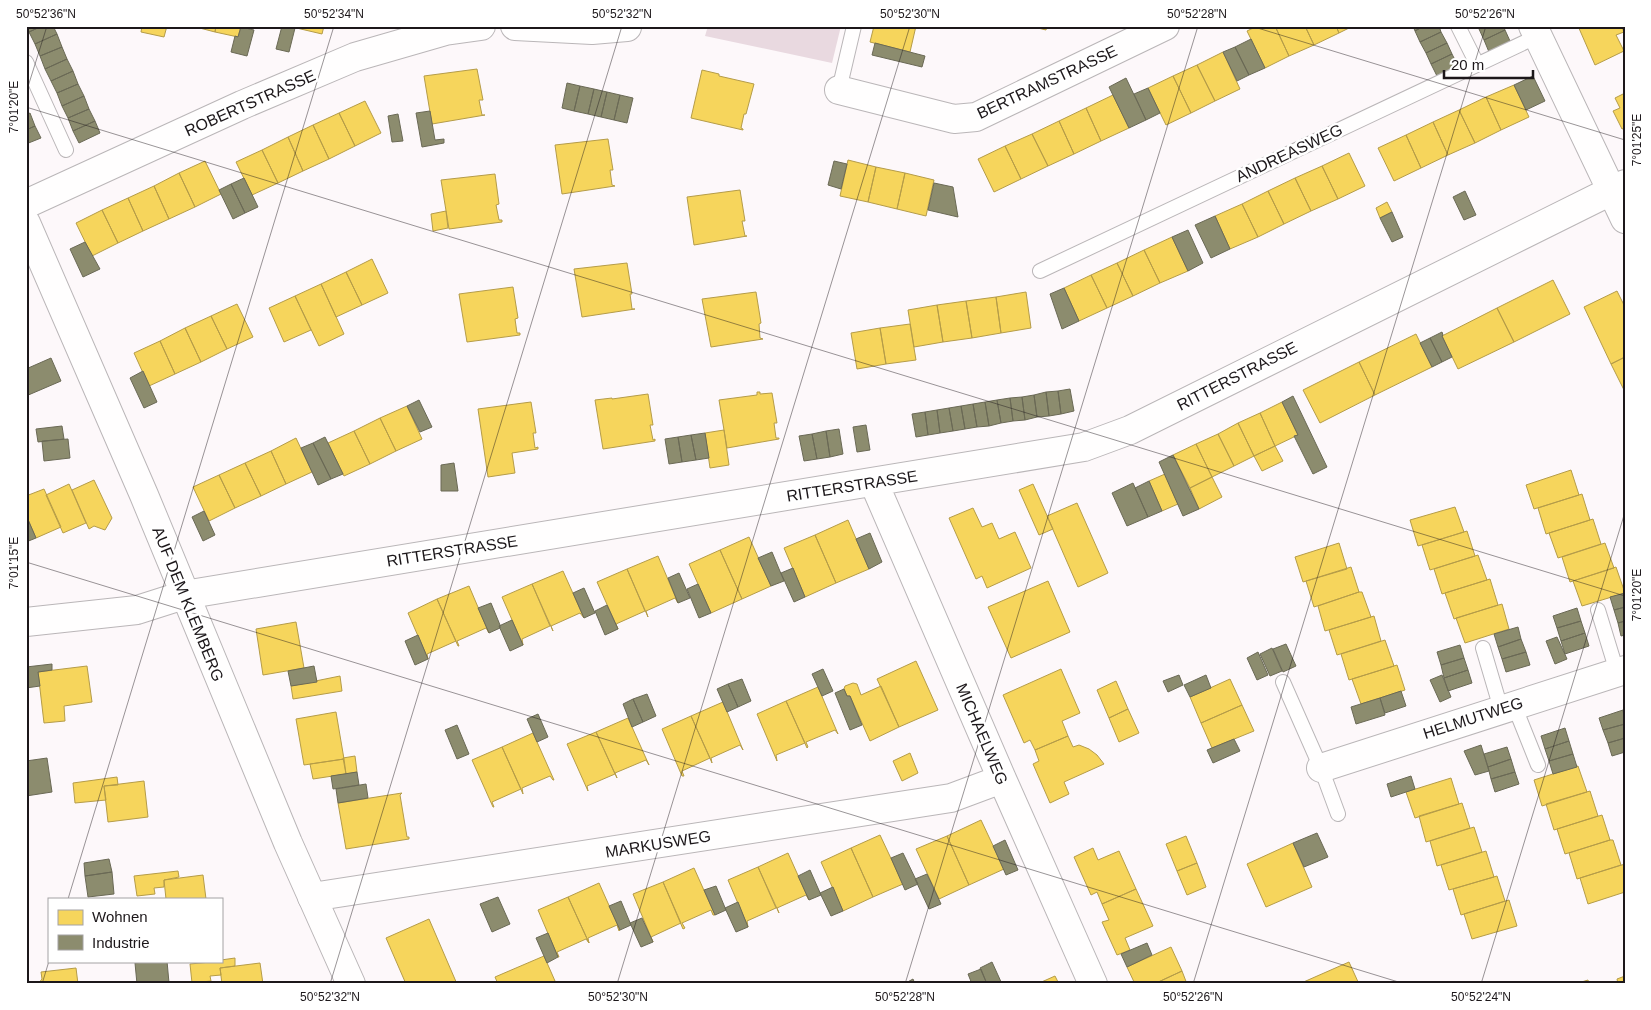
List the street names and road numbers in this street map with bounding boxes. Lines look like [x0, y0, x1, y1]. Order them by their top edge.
street label: BERTRAMSTRASSE [974, 42, 1120, 122]
street label: ROBERTSTRASSE [182, 67, 318, 139]
street label: ANDREASWEG [1233, 121, 1345, 185]
street label: RITTERSTRASSE [1174, 338, 1300, 414]
street label: RITTERSTRASSE [785, 467, 919, 505]
street label: AUF DEM KLEMBERG [149, 524, 227, 684]
street label: RITTERSTRASSE [385, 532, 519, 570]
street label: MICHAELWEG [953, 681, 1011, 787]
street label: HELMUTWEG [1421, 694, 1525, 742]
street label: MARKUSWEG [604, 827, 712, 861]

